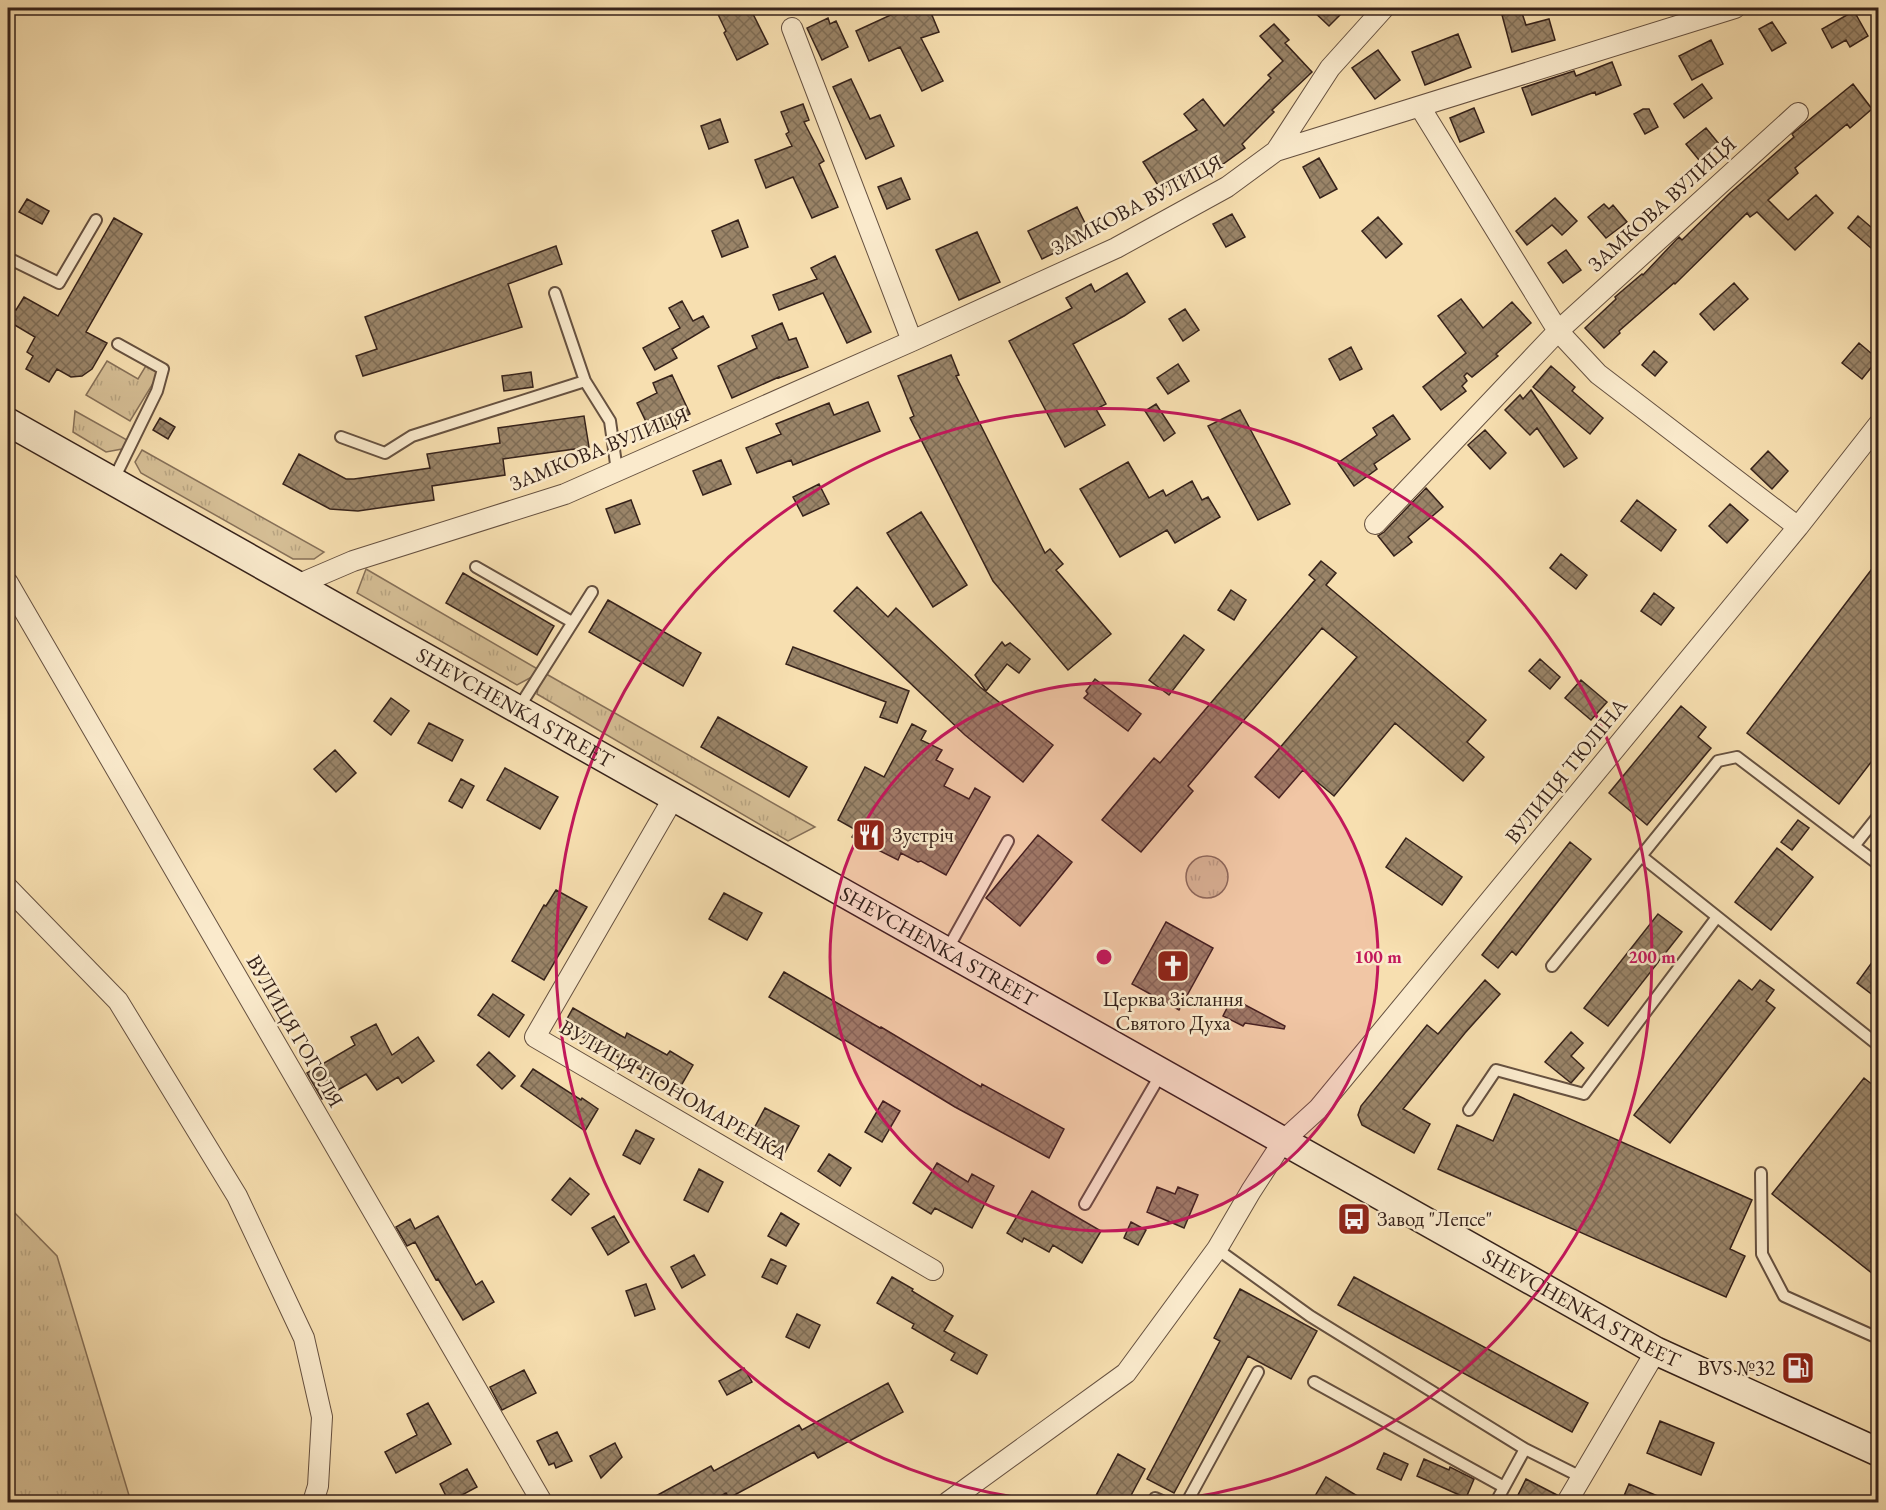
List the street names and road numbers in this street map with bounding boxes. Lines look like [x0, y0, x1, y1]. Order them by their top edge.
street label: ЗАМКОВА ВУЛИЦЯ [1582, 130, 1741, 277]
street label: ЗАМКОВА ВУЛИЦЯ [1046, 148, 1227, 261]
street label: ЗАМКОВА ВУЛИЦЯ [506, 400, 692, 497]
street label: SHEVCHENKA STREET [412, 641, 619, 774]
street label: ВУЛИЦЯ ТЮЛІНА [1499, 692, 1633, 849]
street label: SHEVCHENKA STREET [835, 880, 1043, 1013]
street label: ВУЛИЦЯ ГОГОЛЯ [241, 950, 350, 1112]
street label: ВУЛИЦЯ ПОНОМАРЕНКА [555, 1013, 794, 1166]
street label: SHEVCHENKA STREET [1478, 1242, 1686, 1374]

